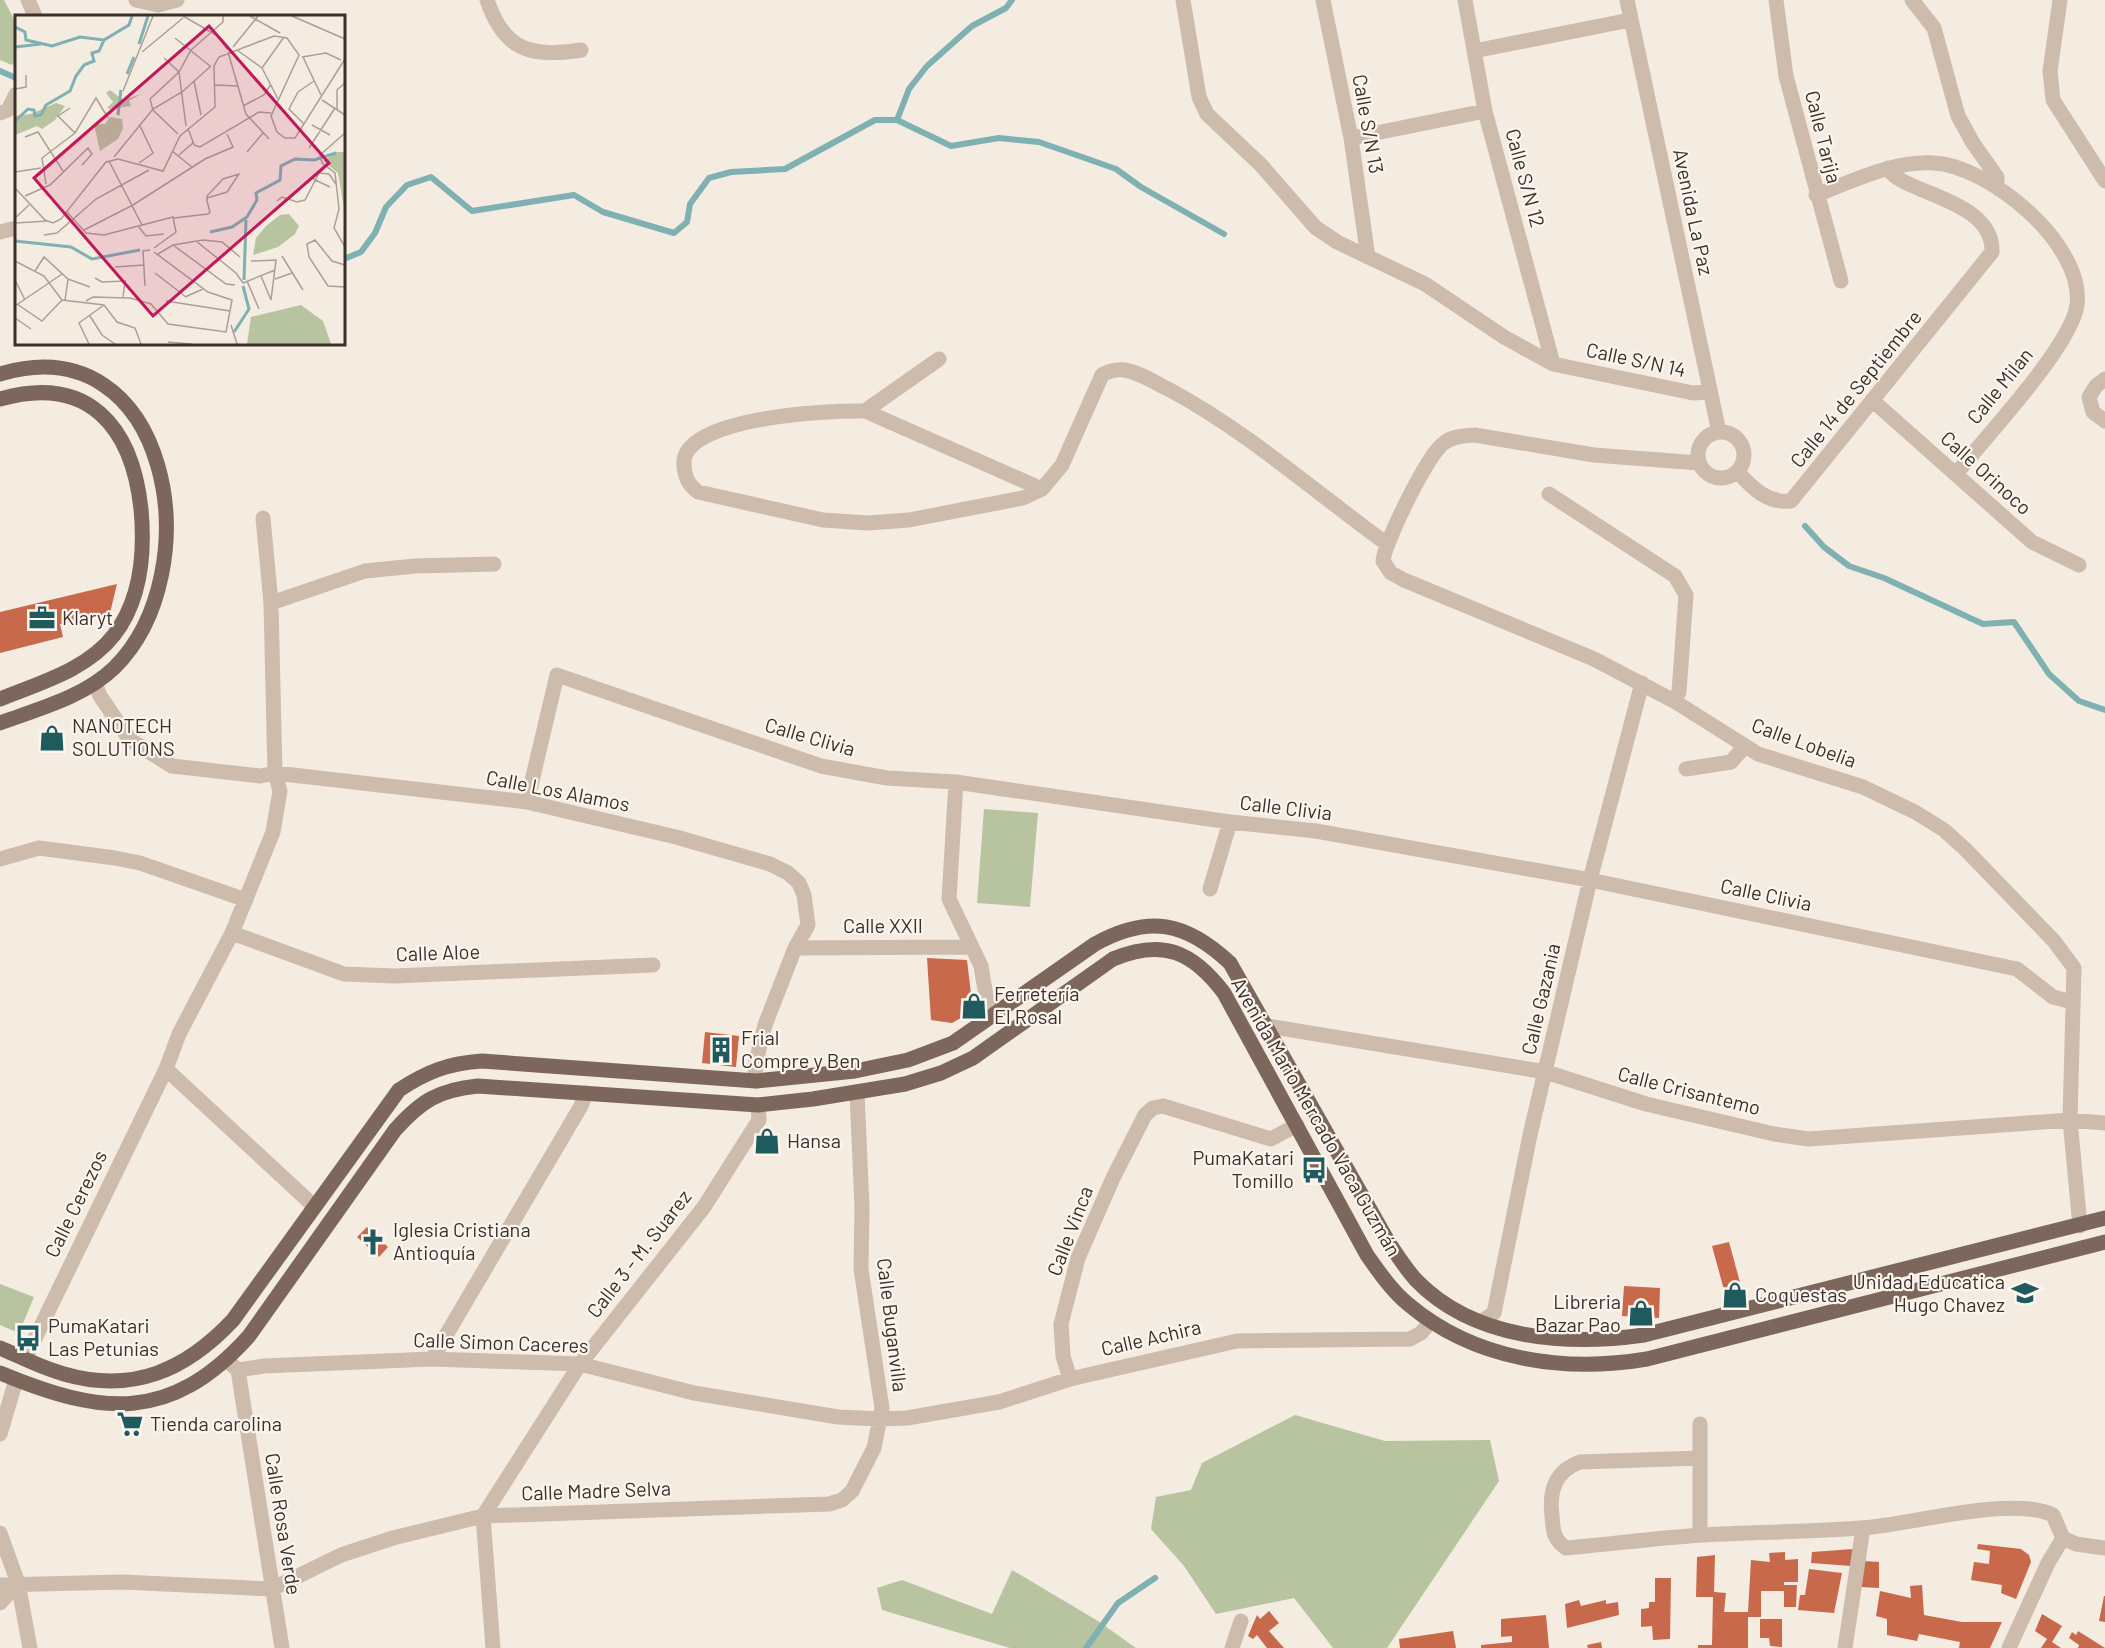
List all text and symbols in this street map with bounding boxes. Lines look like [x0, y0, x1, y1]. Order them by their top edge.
inset map [15, 15, 345, 345]
street label: Calle S/N 13 [1348, 72, 1390, 175]
street label: Calle Tarija [1801, 88, 1847, 186]
street label: Calle S/N 12 [1501, 126, 1551, 230]
street label: Avenida La Paz [1669, 146, 1719, 277]
street label: Calle 14 de Septiembre [1784, 305, 1926, 472]
street label: Calle S/N 14 [1584, 337, 1688, 381]
street label: Calle Milan [1961, 342, 2037, 428]
street label: Calle Orinoco [1936, 425, 2037, 519]
office icon: Klaryt [27, 603, 57, 633]
place label: Klaryt [62, 605, 113, 629]
street label: Calle Clivia [762, 712, 858, 760]
street label: Calle Lobelia [1749, 712, 1860, 772]
place label: NANOTECH SOLUTIONS [72, 713, 175, 760]
shop icon: NANOTECH SOLUTIONS [37, 723, 67, 753]
street label: Calle Los Alamos [484, 764, 632, 816]
street label: Calle Clivia [1239, 789, 1334, 825]
street label: Calle Clivia [1718, 873, 1814, 915]
street label: Calle XXII [843, 913, 923, 937]
street label: Calle Aloe [395, 939, 481, 965]
street label: Calle Gazania [1516, 941, 1564, 1057]
street label: Avenida Mario Mercado Vaca Guzmán [1227, 973, 1407, 1260]
place label: Ferretería El Rosal [994, 981, 1080, 1028]
shop icon: Ferretería El Rosal [959, 991, 989, 1021]
place label: Frial Compre y Ben [741, 1025, 861, 1072]
building icon: Frial Compre y Ben [706, 1035, 736, 1065]
street label: Calle Crisantemo [1615, 1061, 1763, 1119]
shop icon: Hansa [752, 1126, 782, 1156]
place label: Hansa [787, 1128, 841, 1152]
place label: PumaKatari Tomillo [1192, 1145, 1294, 1192]
street label: Calle Cerezos [39, 1146, 111, 1261]
bus stop icon: PumaKatari Tomillo [1299, 1155, 1329, 1185]
street label: Calle Vinca [1041, 1182, 1097, 1279]
street label: Calle 3 - M. Suarez [581, 1185, 696, 1322]
place label: Iglesia Cristiana Antioquía [393, 1217, 531, 1264]
church icon: Iglesia Cristiana Antioquía [358, 1227, 388, 1257]
street label: Calle Buganvilla [873, 1257, 913, 1393]
place label: Unidad Educatica Hugo Chavez [1853, 1269, 2005, 1316]
school or university icon: Unidad Educatica Hugo Chavez [2010, 1278, 2040, 1308]
shop icon: Coquestas [1720, 1280, 1750, 1310]
place label: Coquestas [1755, 1282, 1847, 1306]
place label: Libreria Bazar Pao [1535, 1289, 1621, 1336]
shop icon: Libreria Bazar Pao [1626, 1298, 1656, 1328]
place label: PumaKatari Las Petunias [48, 1313, 159, 1360]
street label: Calle Achira [1099, 1314, 1203, 1360]
bus stop icon: PumaKatari Las Petunias [13, 1323, 43, 1353]
street label: Calle Simon Caceres [413, 1327, 589, 1357]
supermarket icon: Tienda carolina [115, 1409, 145, 1439]
place label: Tienda carolina [150, 1411, 282, 1435]
street label: Calle Rosa Verde [261, 1451, 307, 1596]
street label: Calle Madre Selva [521, 1475, 671, 1505]

